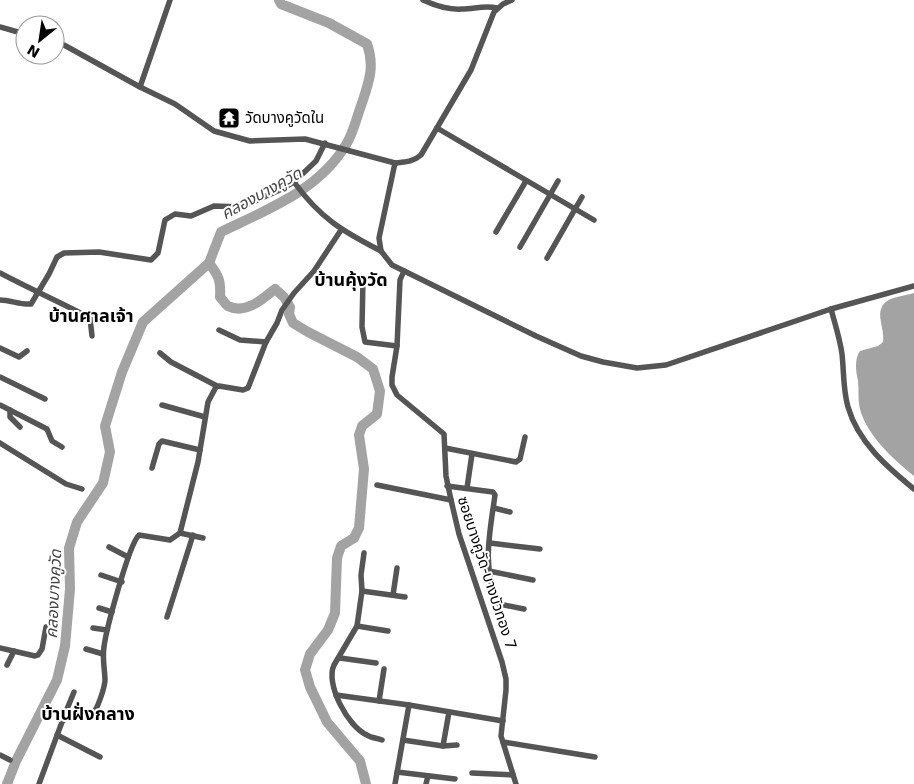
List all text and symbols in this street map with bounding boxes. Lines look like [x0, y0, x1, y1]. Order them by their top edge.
north arrow [15, 15, 65, 65]
text: N [24, 41, 43, 61]
temple icon: วัดบางคูวัดใน [217, 106, 241, 130]
place label: วัดบางคูวัดใน [245, 109, 324, 127]
water label: คลองบางคูวัด [218, 163, 306, 224]
district label: บ้านคุ้งวัด [314, 269, 388, 291]
district label: บ้านศาลเจ้า [48, 305, 134, 326]
street label: ซอยบางคูวัด-บางบัวทอง 7 [454, 494, 520, 652]
water label: คลองบางคูวัด [42, 548, 66, 639]
district label: บ้านฝั่งกลาง [41, 702, 135, 724]

